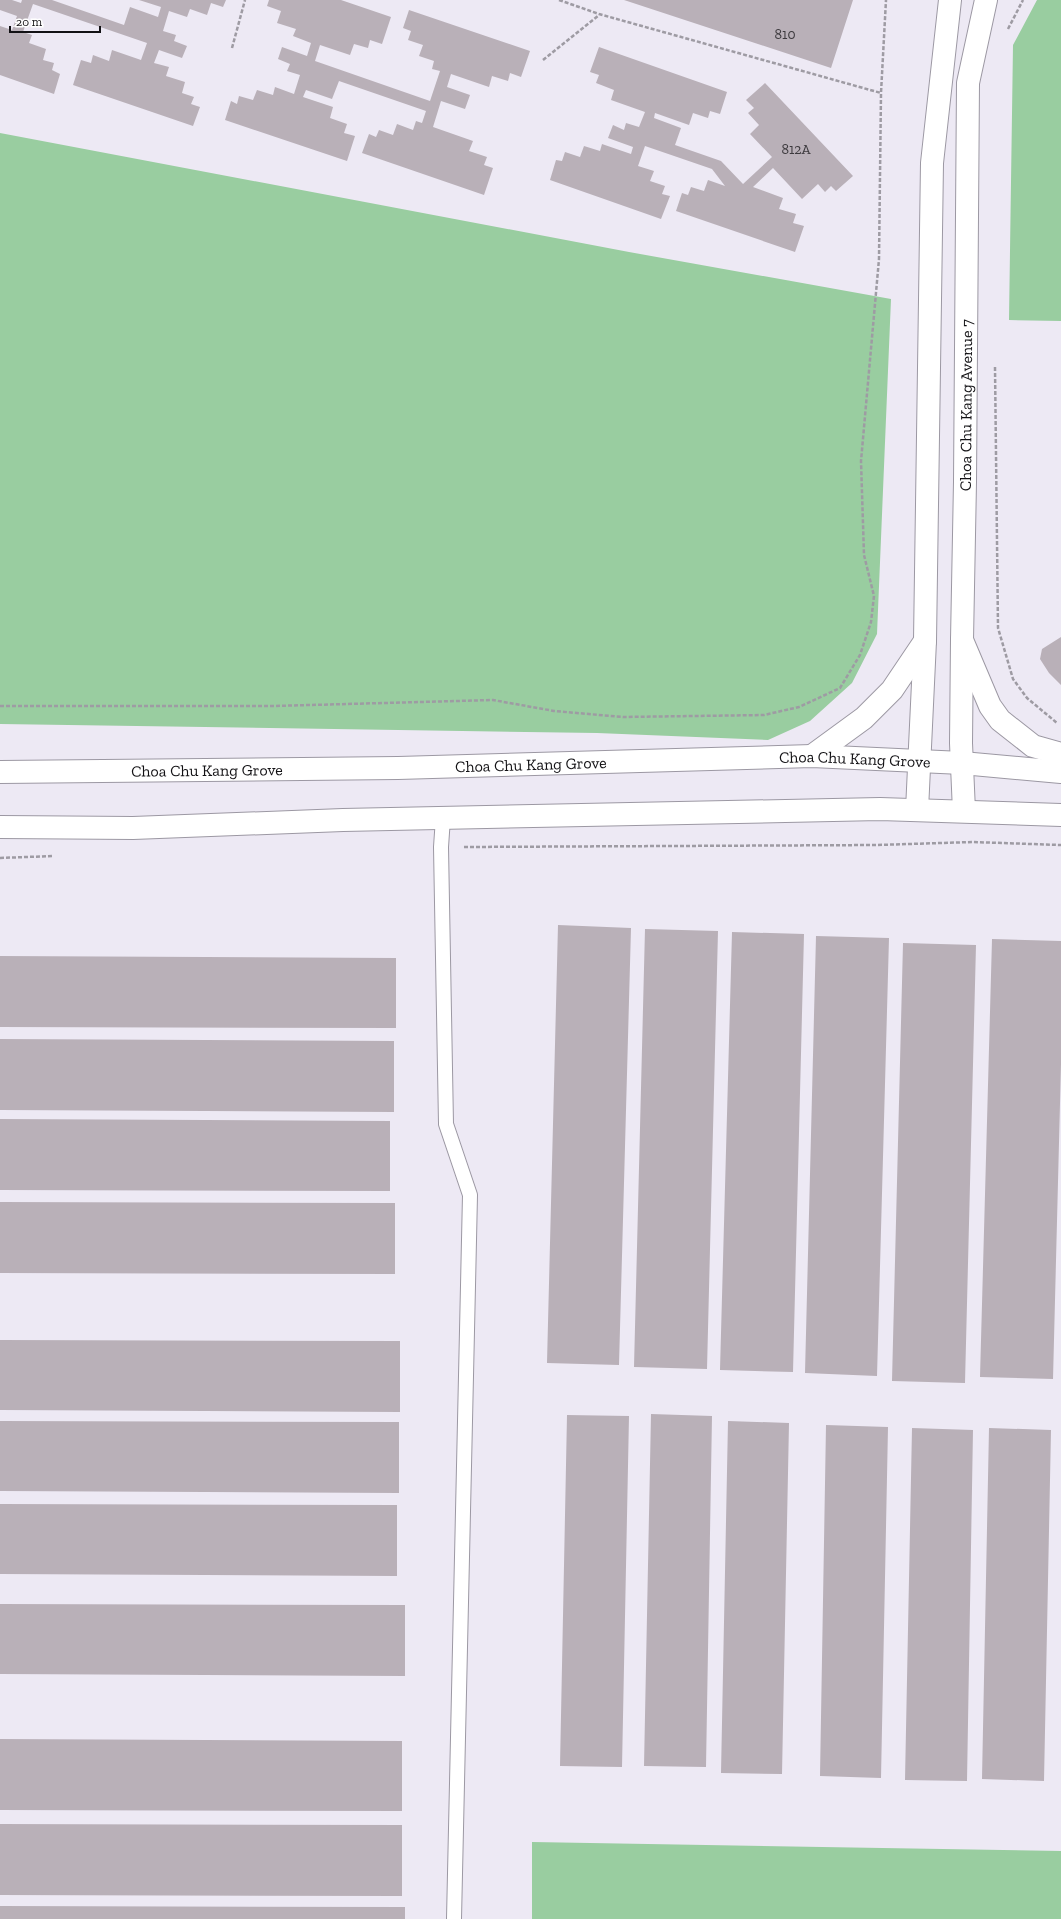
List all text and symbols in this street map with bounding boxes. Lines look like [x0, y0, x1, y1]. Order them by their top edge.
scale bar [10, 8, 100, 34]
text: 20 m [16, 15, 43, 29]
house number: 810 [775, 26, 796, 43]
house number: 812A [781, 141, 812, 158]
street label: Choa Chu Kang Avenue 7 [955, 319, 976, 491]
street label: Choa Chu Kang Grove [779, 746, 931, 771]
street label: Choa Chu Kang Grove [455, 752, 607, 776]
street label: Choa Chu Kang Grove [131, 760, 283, 780]

